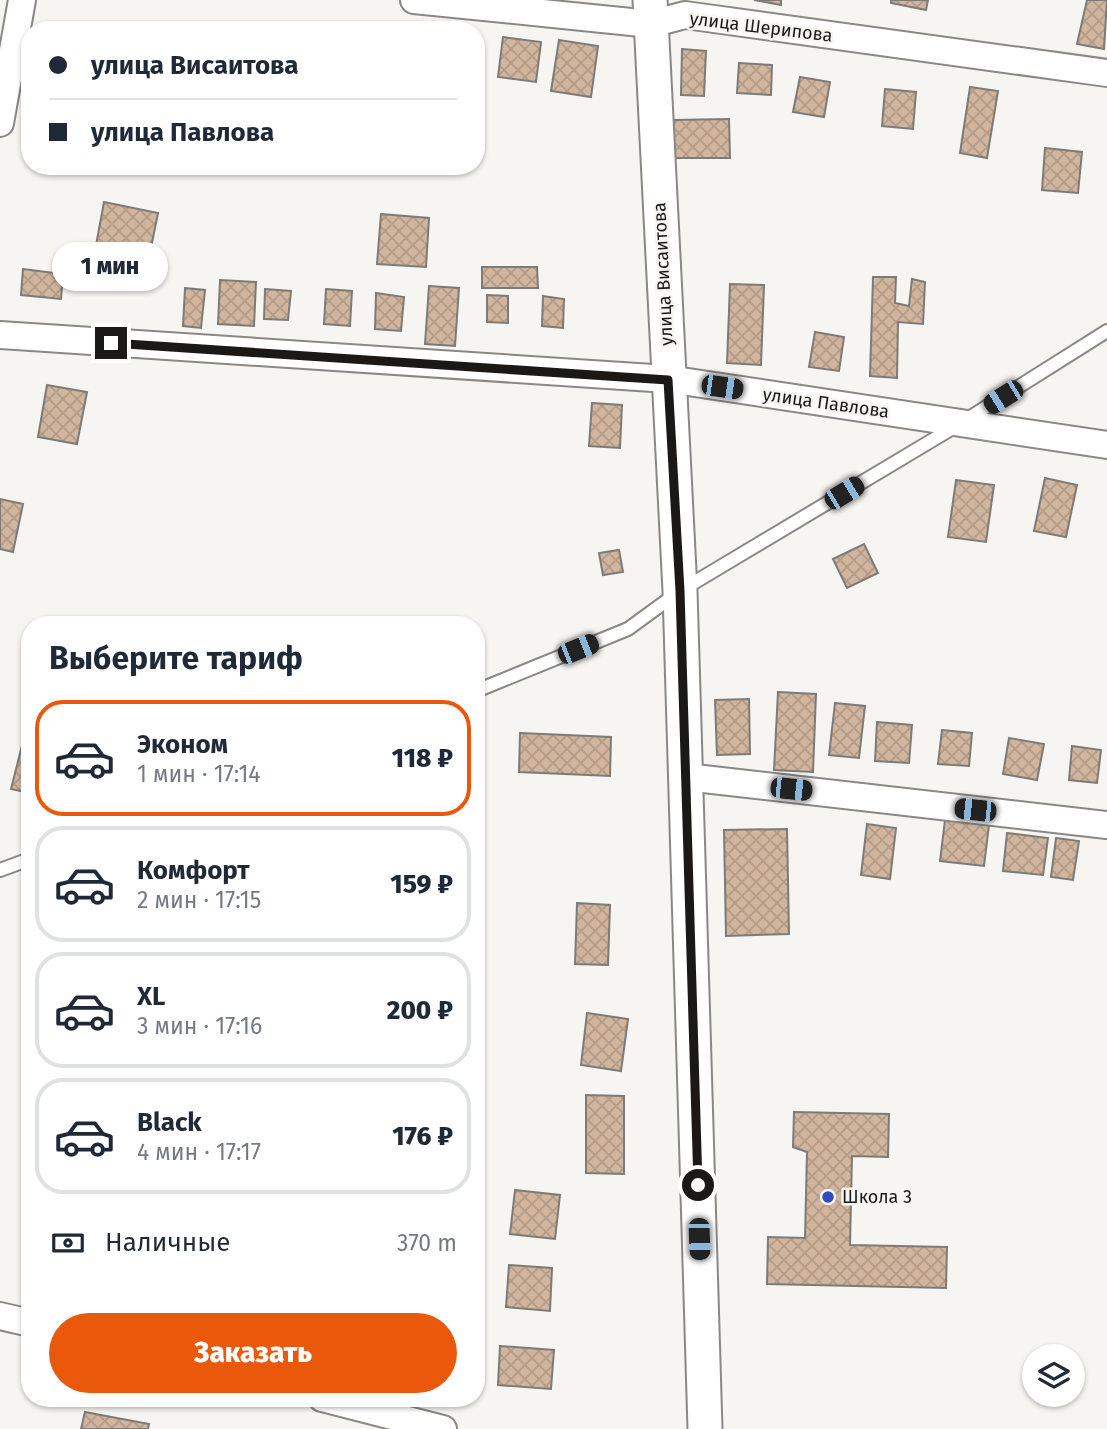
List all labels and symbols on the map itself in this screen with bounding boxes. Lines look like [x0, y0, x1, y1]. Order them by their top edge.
street label: улица Шерипова [688, 7, 834, 47]
street label: улица Висаитова [648, 202, 678, 346]
callout: 1 мин [53, 242, 169, 290]
route end [95, 327, 127, 359]
car [700, 374, 745, 400]
car [980, 377, 1027, 417]
street label: улица Павлова [761, 383, 891, 423]
car [821, 473, 868, 513]
car [555, 631, 602, 667]
car [770, 776, 813, 802]
car [954, 797, 997, 823]
route start [682, 1169, 714, 1201]
place label: Школа 3 [842, 1186, 912, 1208]
marker: Школа 3 [820, 1189, 836, 1205]
car [688, 1218, 711, 1260]

